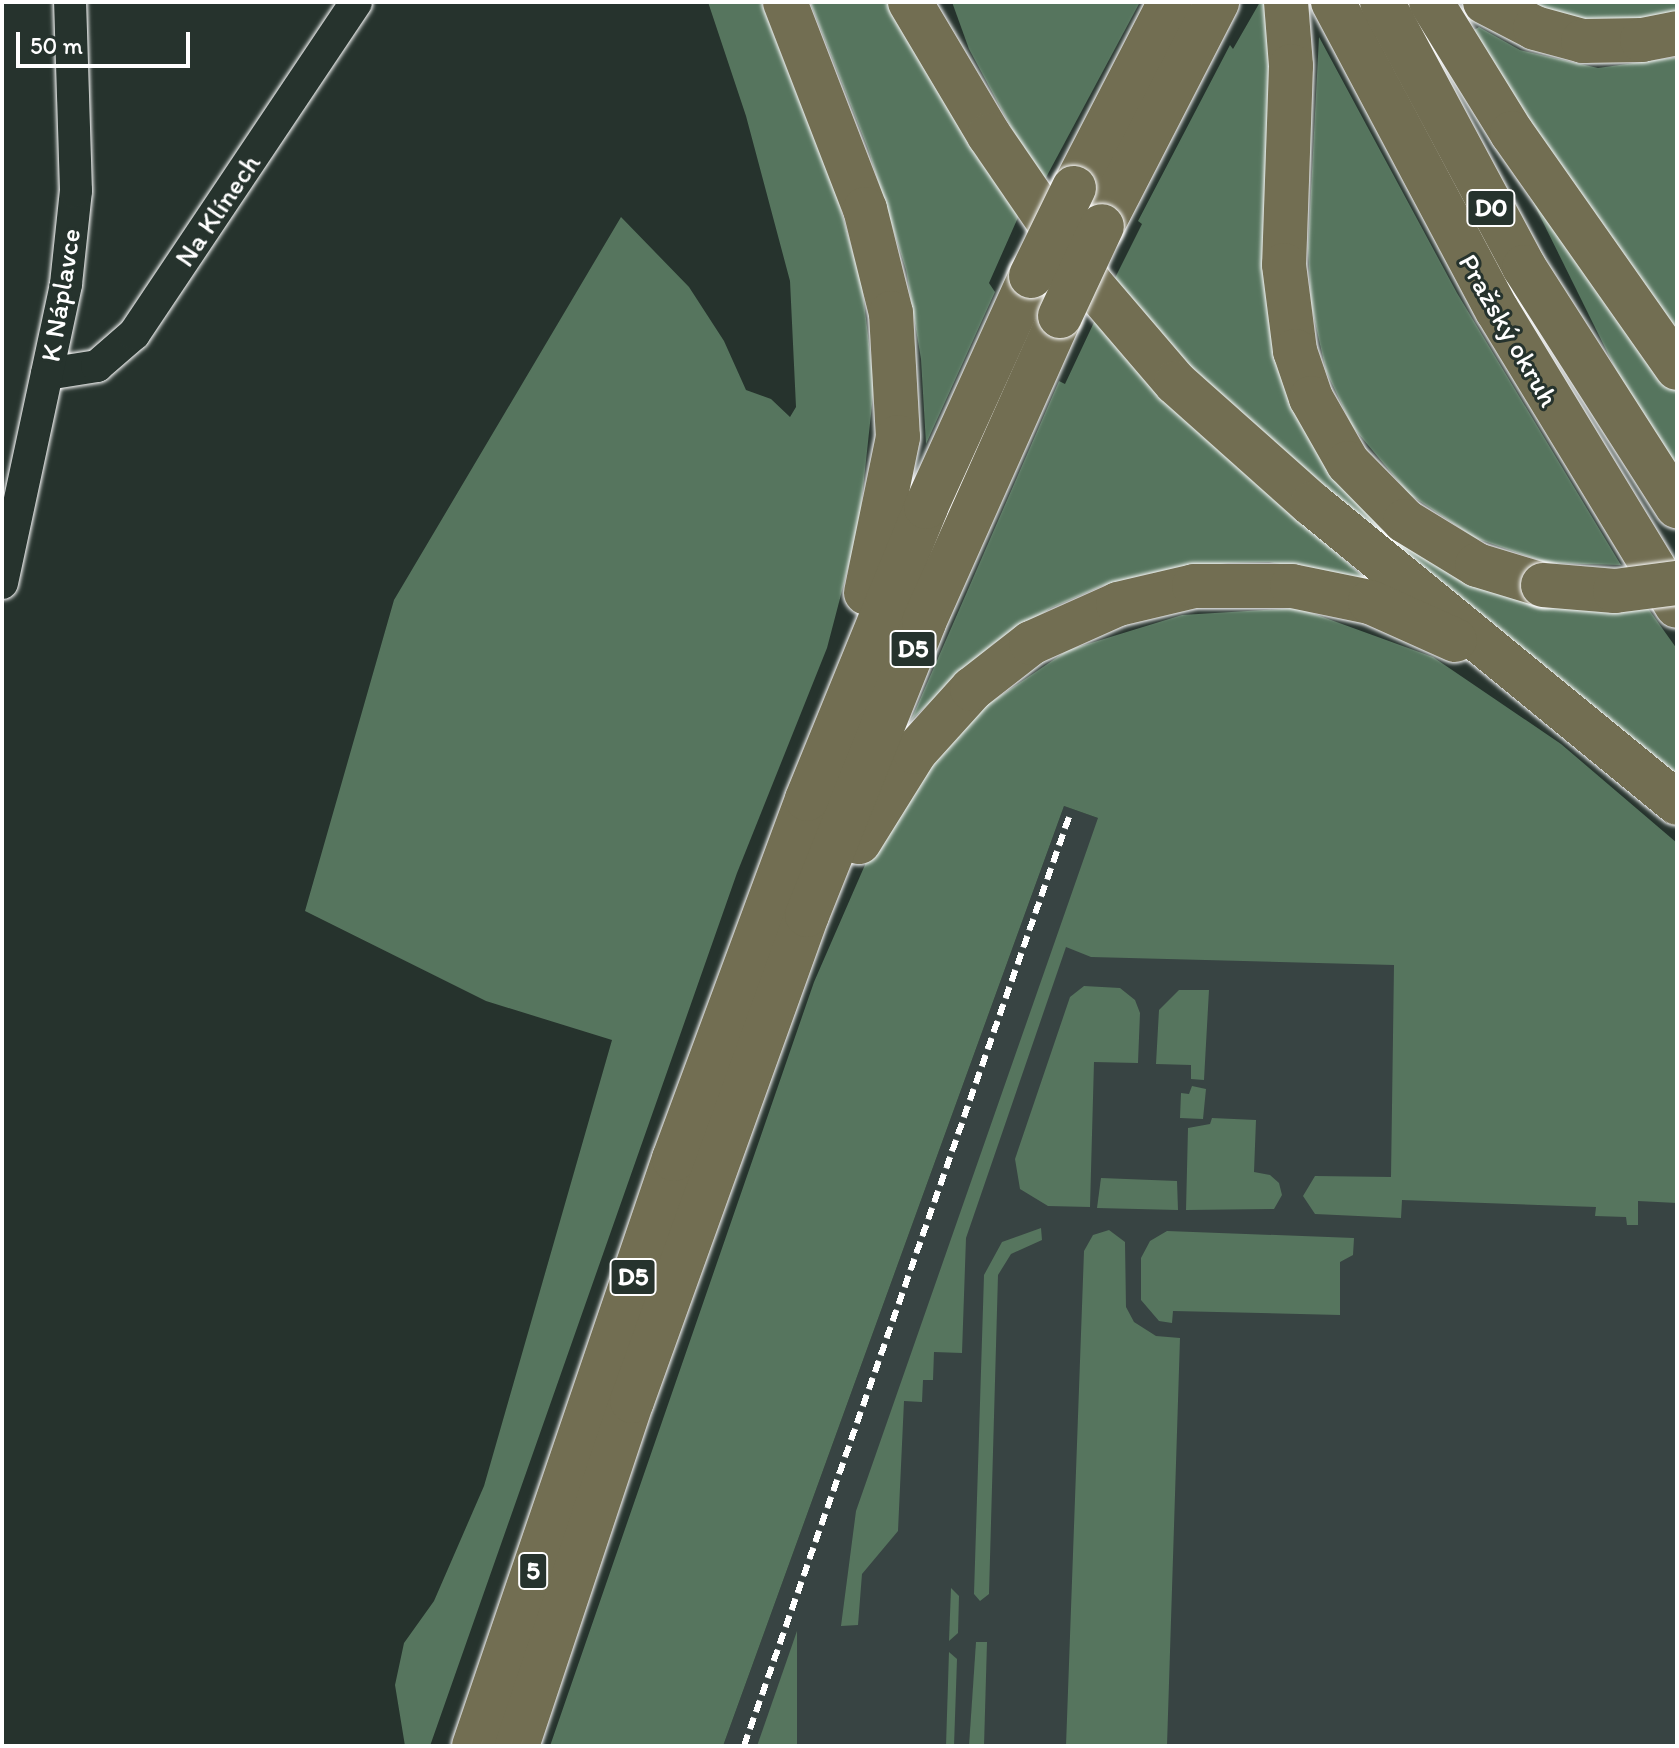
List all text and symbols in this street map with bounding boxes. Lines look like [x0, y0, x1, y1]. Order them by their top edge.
scale bar [20, 16, 194, 66]
text: 50 m [30, 31, 83, 60]
street label: Na Klínech [167, 147, 267, 273]
road number: D0 [1465, 186, 1517, 230]
street label: K Náplavce [33, 226, 87, 364]
street label: Pražský okruh [1452, 248, 1566, 412]
road number: D5 [889, 627, 937, 671]
road number: D5 [609, 1255, 657, 1299]
road number: 5 [517, 1549, 549, 1593]

